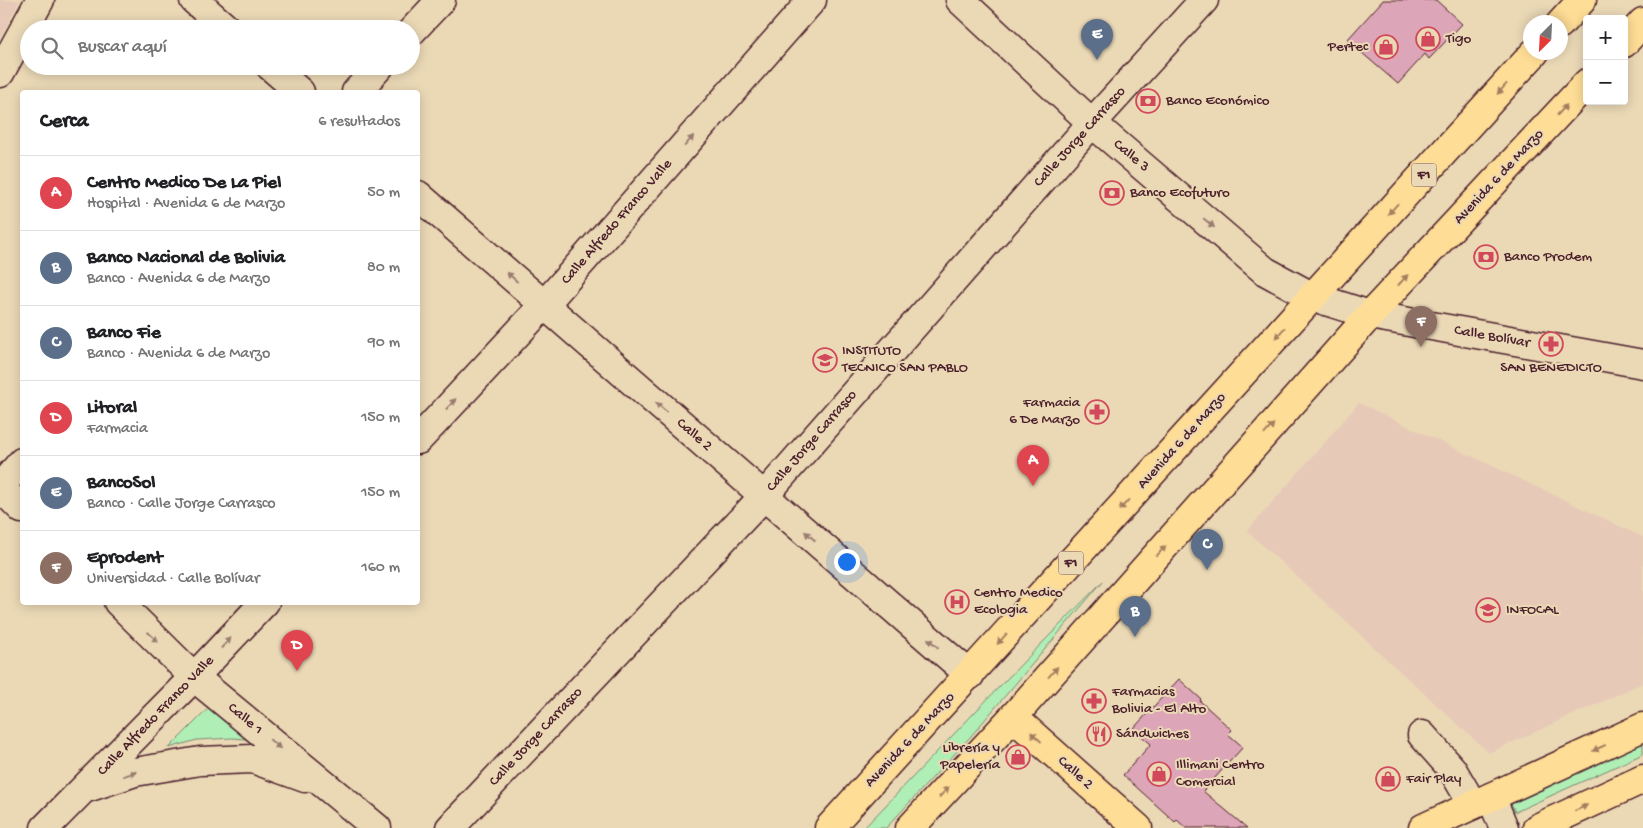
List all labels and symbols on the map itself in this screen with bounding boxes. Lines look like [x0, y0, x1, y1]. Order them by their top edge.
north arrow [1523, 15, 1568, 60]
pin: E [1081, 19, 1113, 60]
shop icon: Tigo [1415, 26, 1441, 52]
place label: Tigo [1445, 30, 1472, 48]
shop icon: Pertec [1373, 34, 1399, 60]
place label: Pertec [1327, 38, 1369, 56]
one-way arrow [1496, 82, 1508, 94]
street label: Calle Jorge Carrasco [1030, 83, 1130, 191]
bank icon: Banco Económico [1135, 88, 1161, 114]
place label: Banco Económico [1165, 92, 1270, 110]
one-way arrow [1556, 104, 1568, 116]
street label: Avenida 6 de Marzo [1450, 125, 1548, 228]
one-way arrow [683, 134, 694, 147]
street label: Calle 3 [1109, 136, 1153, 177]
street label: Calle Alfredo Franco Valle [558, 155, 677, 288]
road number: F1 [1412, 164, 1436, 186]
bank icon: Banco Ecofuturo [1099, 180, 1125, 206]
place label: Banco Ecofuturo [1129, 184, 1230, 202]
one-way arrow [1387, 202, 1399, 214]
one-way arrow [1203, 217, 1215, 228]
bank icon: Banco Prodem [1473, 244, 1499, 270]
place label: Banco Prodem [1503, 248, 1592, 266]
one-way arrow [507, 271, 519, 283]
one-way arrow [1397, 274, 1409, 286]
pin: F [1405, 306, 1437, 347]
street label: Calle Bolívar [1453, 321, 1533, 353]
one-way arrow [1274, 327, 1286, 339]
pharmacy icon: SAN BENEDICTO [1538, 331, 1564, 357]
place label: INSTITUTO TECNICO SAN PABLO [841, 342, 968, 377]
school or university icon: INSTITUTO TECNICO SAN PABLO [812, 347, 838, 373]
place label: SAN BENEDICTO [1500, 359, 1602, 377]
street label: Calle Jorge Carrasco [763, 386, 861, 496]
street label: Avenida 6 de Marzo [1134, 389, 1230, 493]
place label: Farmacia 6 De Marzo [1009, 394, 1081, 429]
one-way arrow [445, 399, 457, 411]
pharmacy icon: Farmacia 6 De Marzo [1084, 399, 1110, 425]
one-way arrow [655, 401, 668, 412]
street label: Calle 2 [672, 415, 716, 455]
one-way arrow [1263, 424, 1275, 436]
pin: A [1017, 445, 1049, 486]
one-way arrow [1118, 499, 1129, 512]
pin: C [1191, 529, 1223, 570]
one-way arrow [805, 530, 817, 542]
one-way arrow [1155, 545, 1167, 557]
your location [834, 549, 860, 575]
road number: F1 [1058, 552, 1084, 574]
place label: Centro Medico Ecologia [974, 584, 1063, 619]
hospital icon: Centro Medico Ecologia [944, 589, 970, 615]
pin: B [1119, 596, 1151, 637]
school or university icon: INFOCAL [1475, 597, 1501, 623]
place label: INFOCAL [1506, 601, 1559, 619]
one-way arrow [147, 630, 159, 642]
pin: D [281, 630, 313, 671]
one-way arrow [997, 632, 1008, 645]
one-way arrow [220, 637, 232, 649]
one-way arrow [927, 637, 939, 649]
street label: Calle Alfredo Franco Valle [94, 652, 218, 780]
one-way arrow [1047, 667, 1059, 679]
place label: Farmacias Bolivia - El Alto [1111, 683, 1206, 718]
street label: Calle Jorge Carrasco [485, 684, 587, 790]
street label: Avenida 6 de Marzo [861, 688, 959, 791]
pharmacy icon: Farmacias Bolivia - El Alto [1081, 688, 1107, 714]
street label: Calle 1 [224, 699, 266, 739]
restaurant icon: Sándwiches [1086, 721, 1112, 747]
place label: Sándwiches [1116, 725, 1189, 743]
one-way arrow [1029, 732, 1042, 743]
one-way arrow [268, 738, 281, 749]
place label: Librería y Papelería [939, 739, 1001, 774]
shop icon: Librería y Papelería [1005, 744, 1031, 770]
one-way arrow [1592, 744, 1606, 752]
street label: Calle 2 [1053, 752, 1097, 794]
place label: Illimani Centro Comercial [1176, 756, 1265, 791]
shop icon: Illimani Centro Comercial [1146, 761, 1172, 787]
shop icon: Fair Play [1375, 766, 1401, 792]
one-way arrow [123, 769, 138, 777]
place label: Fair Play [1405, 770, 1462, 788]
one-way arrow [938, 786, 949, 799]
one-way arrow [1574, 803, 1588, 811]

